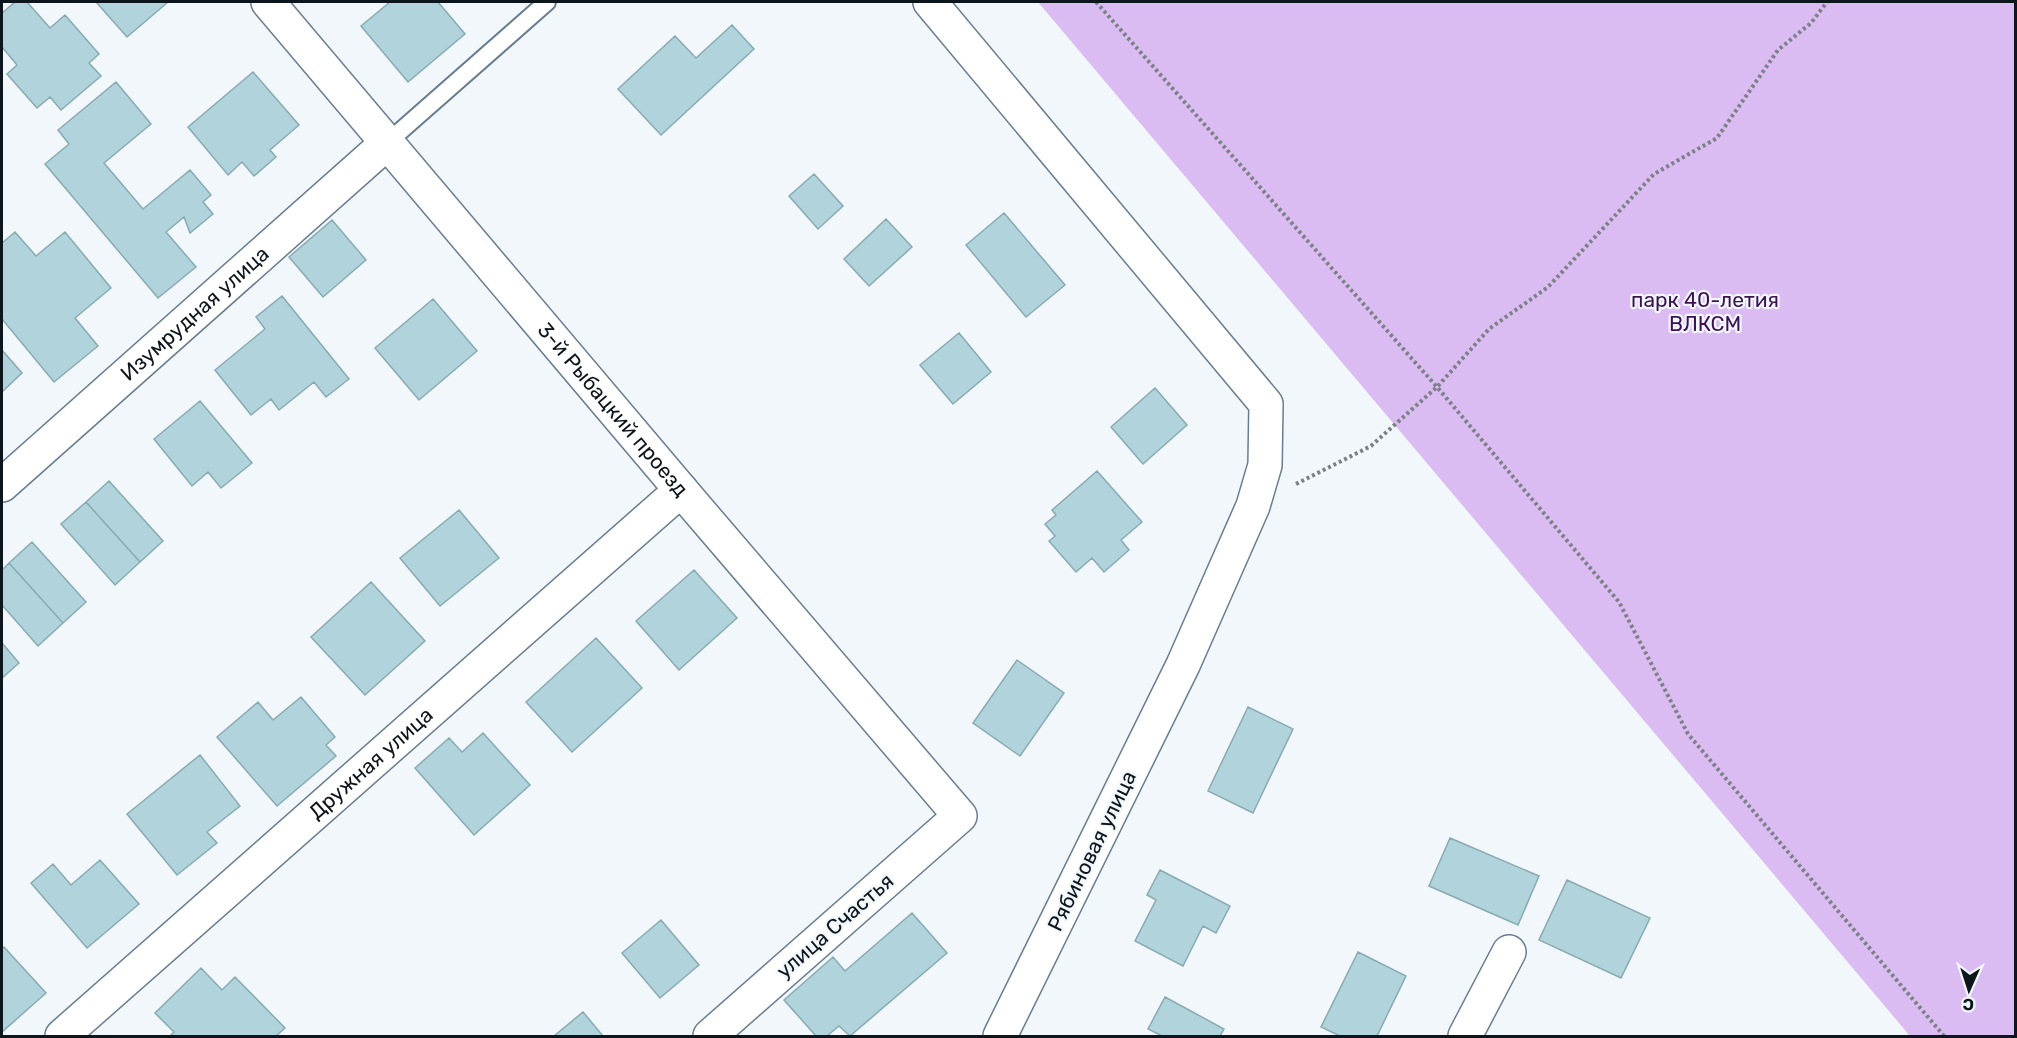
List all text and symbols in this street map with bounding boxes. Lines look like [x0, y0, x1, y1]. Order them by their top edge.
street label: Изумрудная улица [115, 241, 274, 386]
park label: парк 40-летия ВЛКСМ [1631, 287, 1779, 336]
street label: 3-й Рыбацкий проезд [533, 317, 694, 501]
street label: Дружная улица [304, 702, 438, 824]
street label: Рябиновая улица [1042, 767, 1141, 935]
street label: улица Счастья [771, 868, 898, 983]
north arrow [1939, 960, 1999, 1020]
text: С [1962, 995, 1974, 1014]

